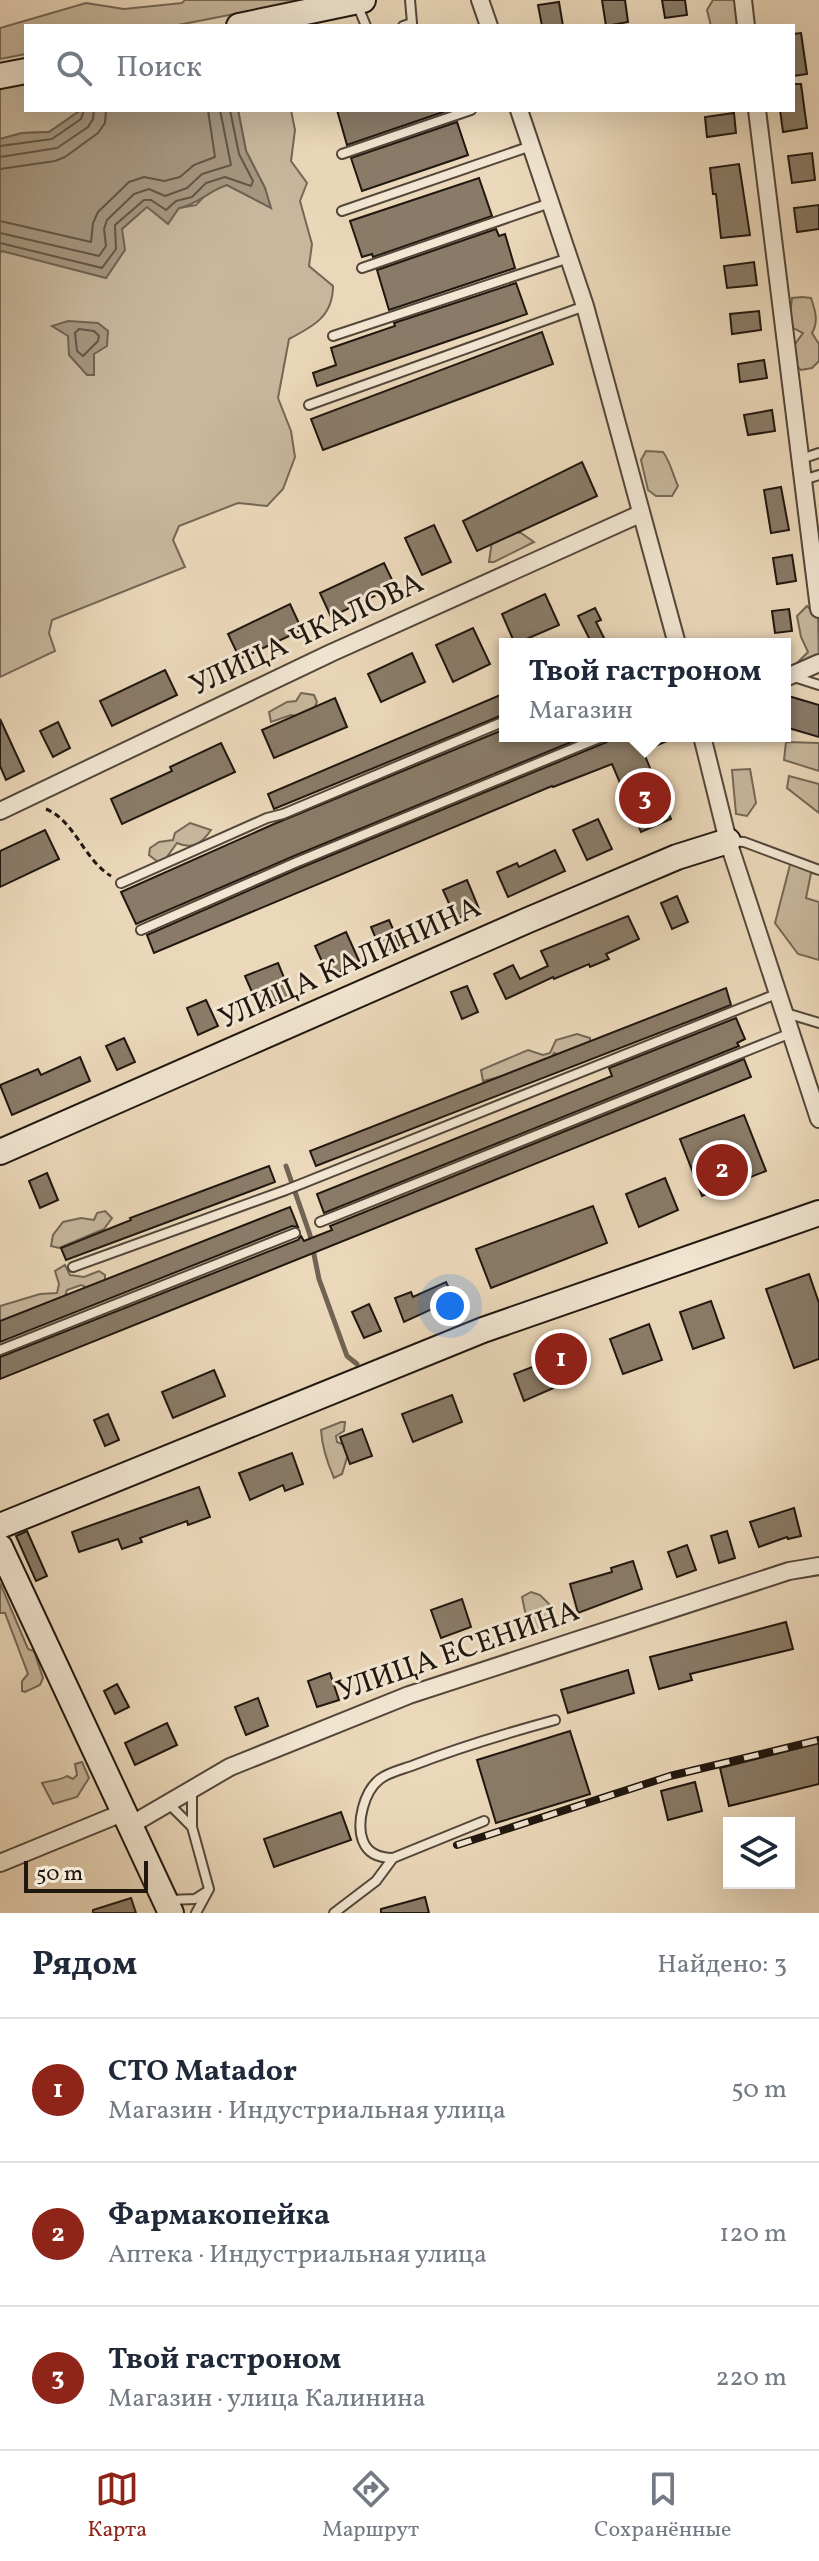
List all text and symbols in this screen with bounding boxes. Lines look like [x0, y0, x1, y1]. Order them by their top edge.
search box [24, 24, 795, 112]
icon: search [52, 46, 96, 90]
text: Поиск [116, 47, 202, 89]
street label: УЛИЦА ЧКАЛОВА [183, 562, 431, 708]
popup [499, 638, 791, 742]
text: Твой гастроном [528, 651, 762, 693]
text: Магазин [528, 693, 633, 729]
pin: 3 [619, 768, 671, 828]
street label: УЛИЦА КАЛИНИНА [212, 887, 488, 1041]
pin: 2 [696, 1140, 748, 1200]
your location [430, 1286, 470, 1326]
pin: 1 [535, 1329, 587, 1389]
street label: УЛИЦА ЕСЕНИНА [331, 1591, 585, 1713]
map controls [723, 1817, 795, 1889]
button: layers [723, 1817, 795, 1889]
scale bar [24, 1857, 148, 1893]
text: 50 m [36, 1859, 83, 1890]
text: Рядом [32, 1942, 137, 1989]
text: Найдено: 3 [657, 1947, 787, 1983]
text: СТО Matador [108, 2051, 297, 2093]
text: 1 [53, 2072, 63, 2108]
text: 50 m [731, 2072, 787, 2108]
text: Магазин · Индустриальная улица [108, 2093, 506, 2129]
text: Фармакопейка [108, 2195, 330, 2237]
text: 2 [51, 2216, 65, 2252]
text: 120 m [719, 2216, 787, 2252]
text: Аптека · Индустриальная улица [108, 2237, 487, 2273]
text: Твой гастроном [108, 2339, 341, 2381]
text: 3 [51, 2360, 65, 2396]
text: 220 m [715, 2360, 787, 2396]
text: Магазин · улица Калинина [108, 2381, 426, 2417]
tab: Карта [87, 2467, 147, 2546]
tab: Маршрут [322, 2467, 419, 2546]
tab: Сохранённые [594, 2467, 731, 2546]

